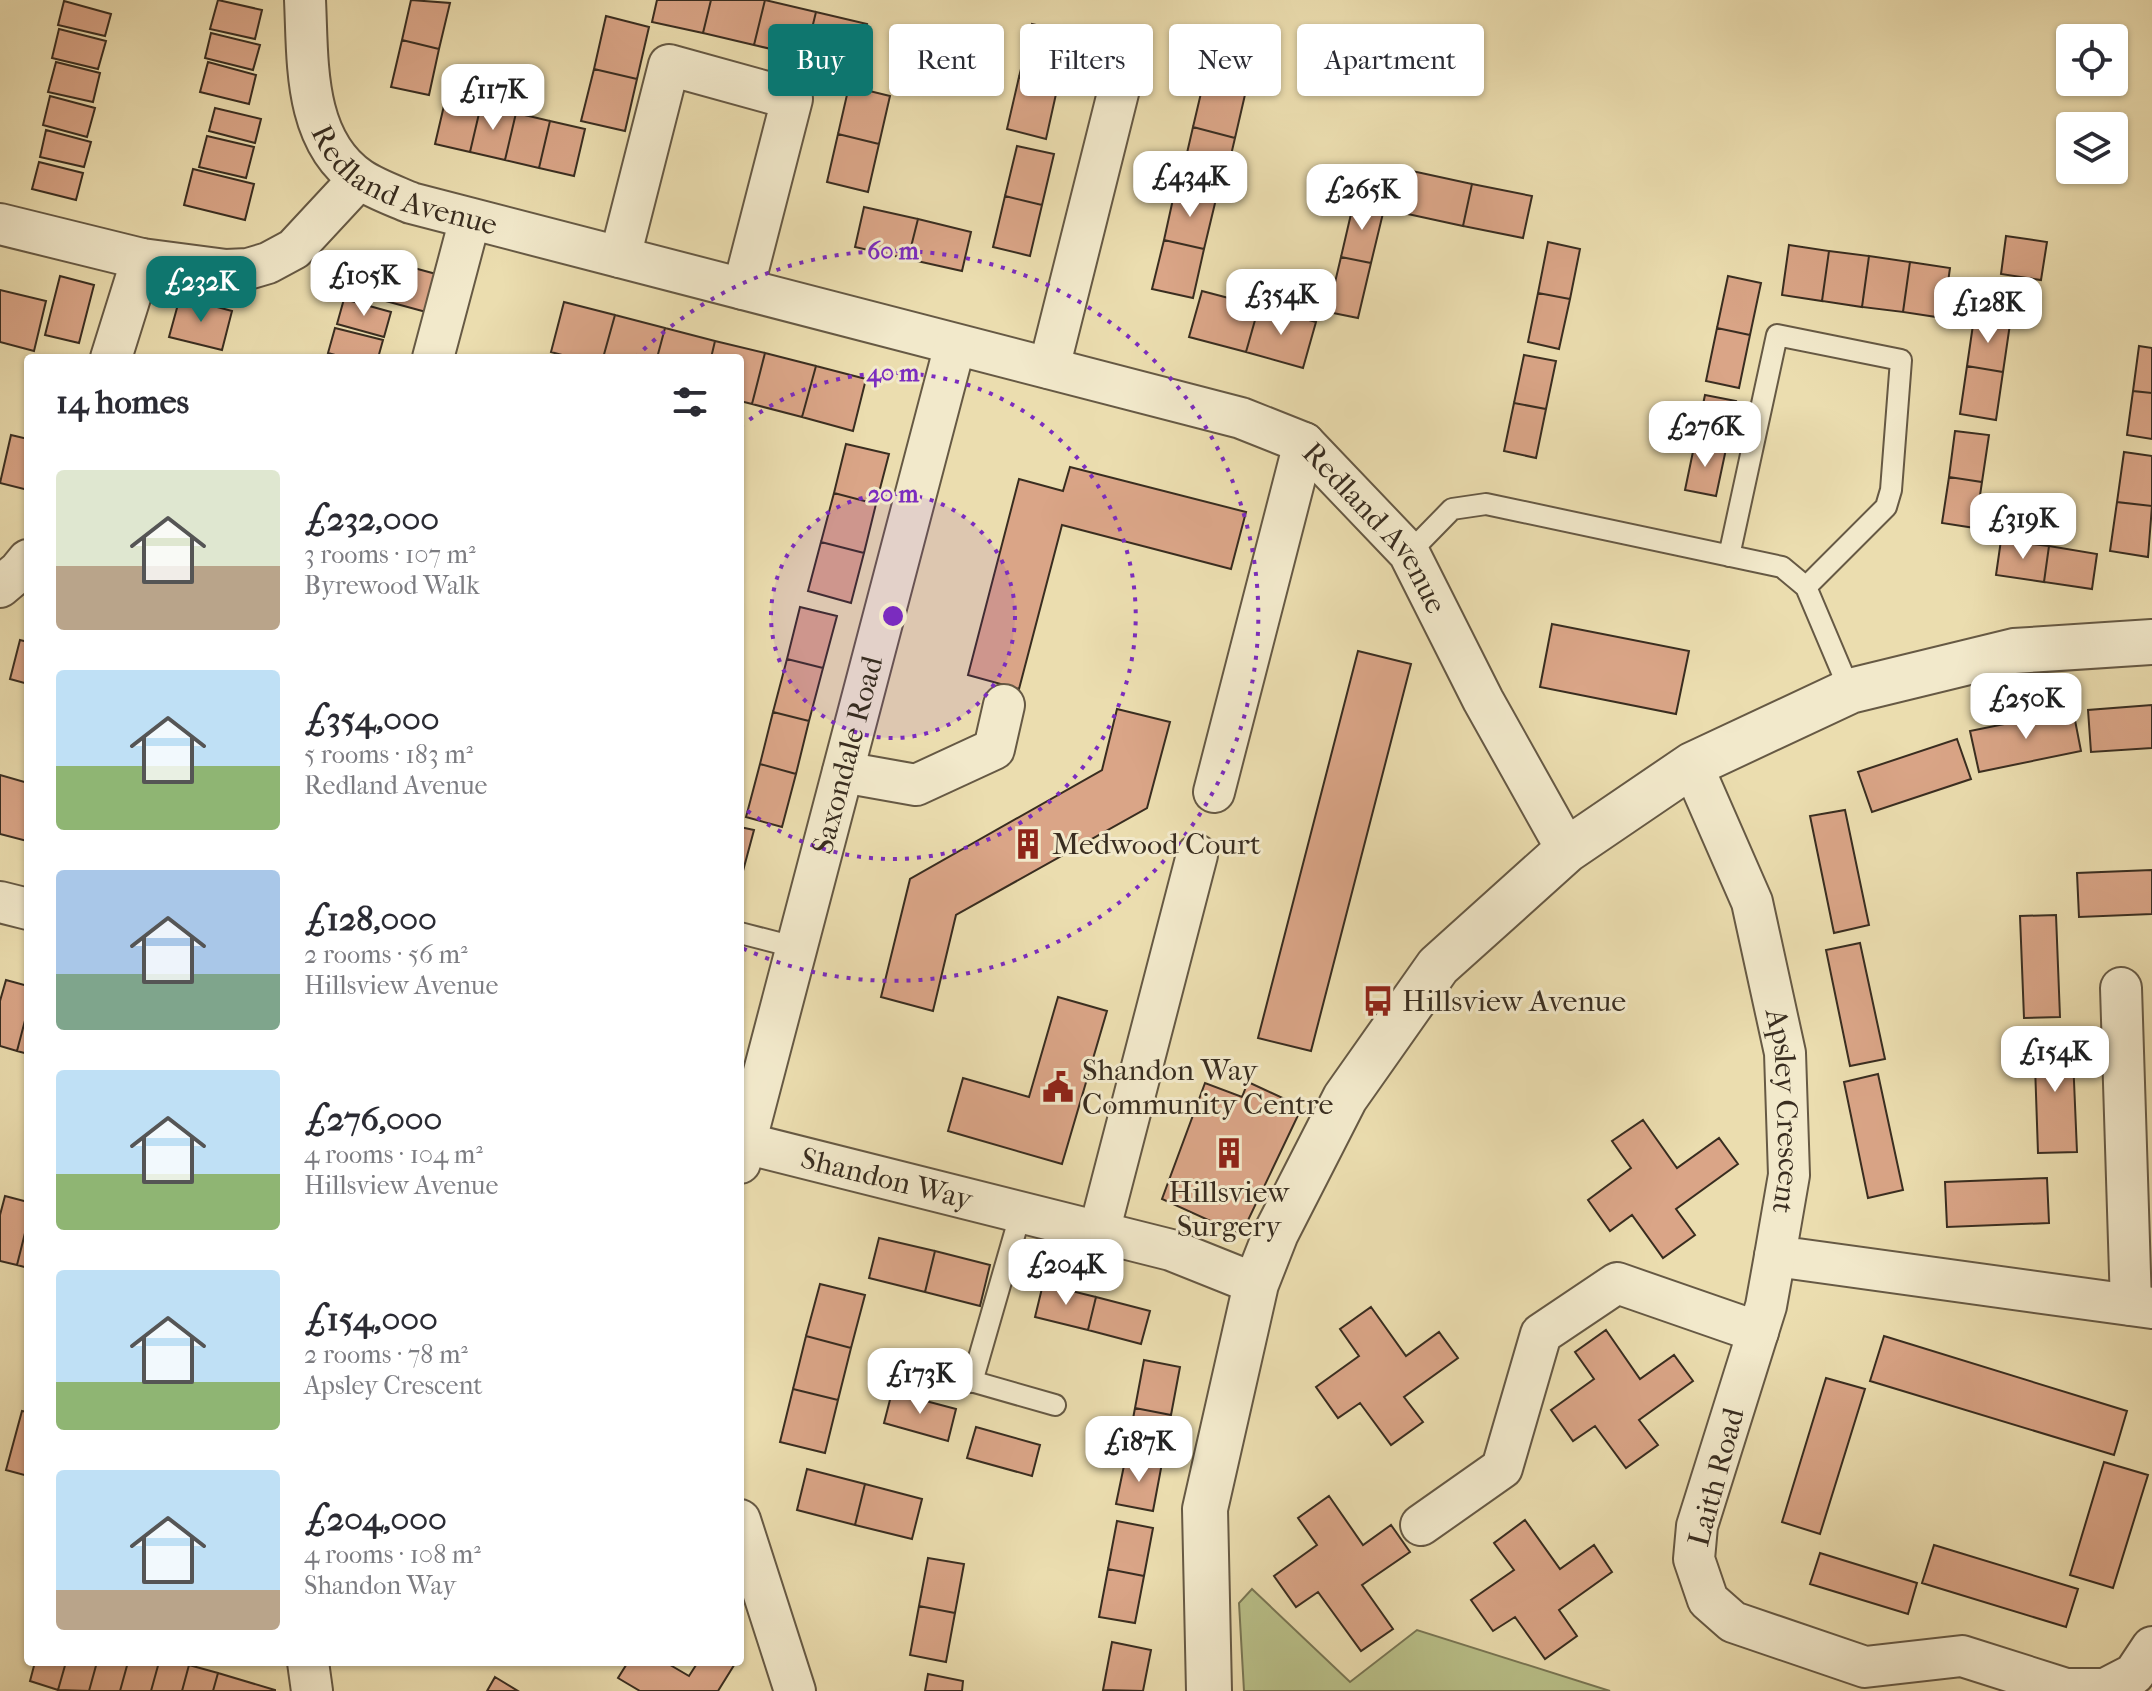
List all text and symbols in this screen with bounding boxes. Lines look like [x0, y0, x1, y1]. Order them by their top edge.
chip: Buy [768, 24, 873, 96]
chip: Rent [889, 24, 1004, 96]
chip: Filters [1020, 24, 1153, 96]
chip: New [1169, 24, 1281, 96]
chip: Apartment [1297, 24, 1484, 96]
map controls [2056, 24, 2128, 184]
button: locate [2056, 24, 2128, 96]
pin: £117K [437, 64, 549, 132]
text: £117K [459, 74, 527, 105]
button: layers [2056, 112, 2128, 184]
street label: Redland Avenue [304, 120, 501, 243]
pin: £434K [1134, 151, 1246, 219]
text: £434K [1151, 161, 1229, 192]
pin: £265K [1306, 164, 1418, 232]
text: £265K [1325, 174, 1399, 205]
text: 60 m [867, 237, 920, 265]
pin: £105K [308, 250, 420, 318]
pin: £232K [145, 256, 257, 324]
text: £105K [329, 260, 399, 291]
text: £232K [164, 266, 238, 297]
pin: £354K [1225, 269, 1337, 337]
pin: £128K [1932, 277, 2044, 345]
text: £354K [1244, 279, 1318, 310]
text: £128K [1952, 287, 2024, 318]
text: 40 m [866, 359, 920, 388]
icon: filters [668, 380, 712, 424]
text: 14 homes [56, 382, 189, 422]
pin: £276K [1649, 401, 1761, 469]
text: £276K [1667, 411, 1743, 442]
street label: Redland Avenue [1295, 435, 1454, 620]
text: 20 m [868, 480, 919, 508]
pin: £319K [1967, 493, 2079, 561]
text: £232,000 [304, 499, 439, 539]
icon: home [120, 502, 216, 598]
text: £319K [1988, 503, 2058, 534]
text: 3 rooms · 107 m² [304, 539, 476, 570]
text: Byrewood Walk [304, 570, 480, 601]
centre of rings [879, 602, 907, 630]
street label: Saxondale Road [805, 652, 891, 858]
pin: £250K [1970, 673, 2082, 741]
text: £250K [1988, 683, 2064, 714]
text: £354,000 [304, 699, 440, 739]
icon: home [120, 702, 216, 798]
text: 5 rooms · 183 m² [304, 739, 473, 770]
text: Redland Avenue [304, 770, 487, 801]
building icon: Medwood Court [1011, 827, 1045, 861]
place label: Medwood Court [1052, 827, 1261, 862]
text: £128,000 [304, 899, 437, 939]
icon: home [120, 902, 216, 998]
text: 2 rooms · 56 m² [304, 939, 468, 970]
text: Hillsview Avenue [304, 970, 498, 1001]
bus stop icon: Hillsview Avenue [1361, 984, 1395, 1018]
place label: Hillsview Avenue [1402, 984, 1626, 1019]
street label: Apsley Crescent [1758, 1004, 1806, 1217]
pin: £154K [1999, 1026, 2111, 1094]
text: £154K [2019, 1036, 2091, 1067]
place label: Shandon Way Community Centre [1082, 1053, 1334, 1122]
public building icon: Shandon Way Community Centre [1041, 1070, 1075, 1104]
text: £276,000 [304, 1099, 442, 1139]
icon: home [120, 1102, 216, 1198]
building icon: Hillsview Surgery [1212, 1136, 1246, 1170]
text: 4 rooms · 104 m² [304, 1139, 483, 1170]
street label: Shandon Way [797, 1141, 977, 1218]
text: Hillsview Avenue [304, 1170, 498, 1201]
place label: Hillsview Surgery [1169, 1175, 1290, 1244]
pin: £204K [1010, 1239, 1122, 1307]
text: £204K [1026, 1249, 1106, 1280]
text: £154,000 [304, 1299, 438, 1339]
icon: home [120, 1302, 216, 1398]
text: 2 rooms · 78 m² [304, 1339, 468, 1370]
pin: £173K [864, 1348, 976, 1416]
text: £173K [886, 1358, 954, 1389]
text: Apsley Crescent [304, 1370, 483, 1401]
street label: Laith Road [1681, 1404, 1752, 1550]
pin: £187K [1083, 1416, 1195, 1484]
text: £187K [1103, 1426, 1175, 1457]
text: £204,000 [304, 1499, 447, 1539]
icon: home [120, 1502, 216, 1598]
text: 4 rooms · 108 m² [304, 1539, 481, 1570]
text: Shandon Way [304, 1570, 456, 1601]

